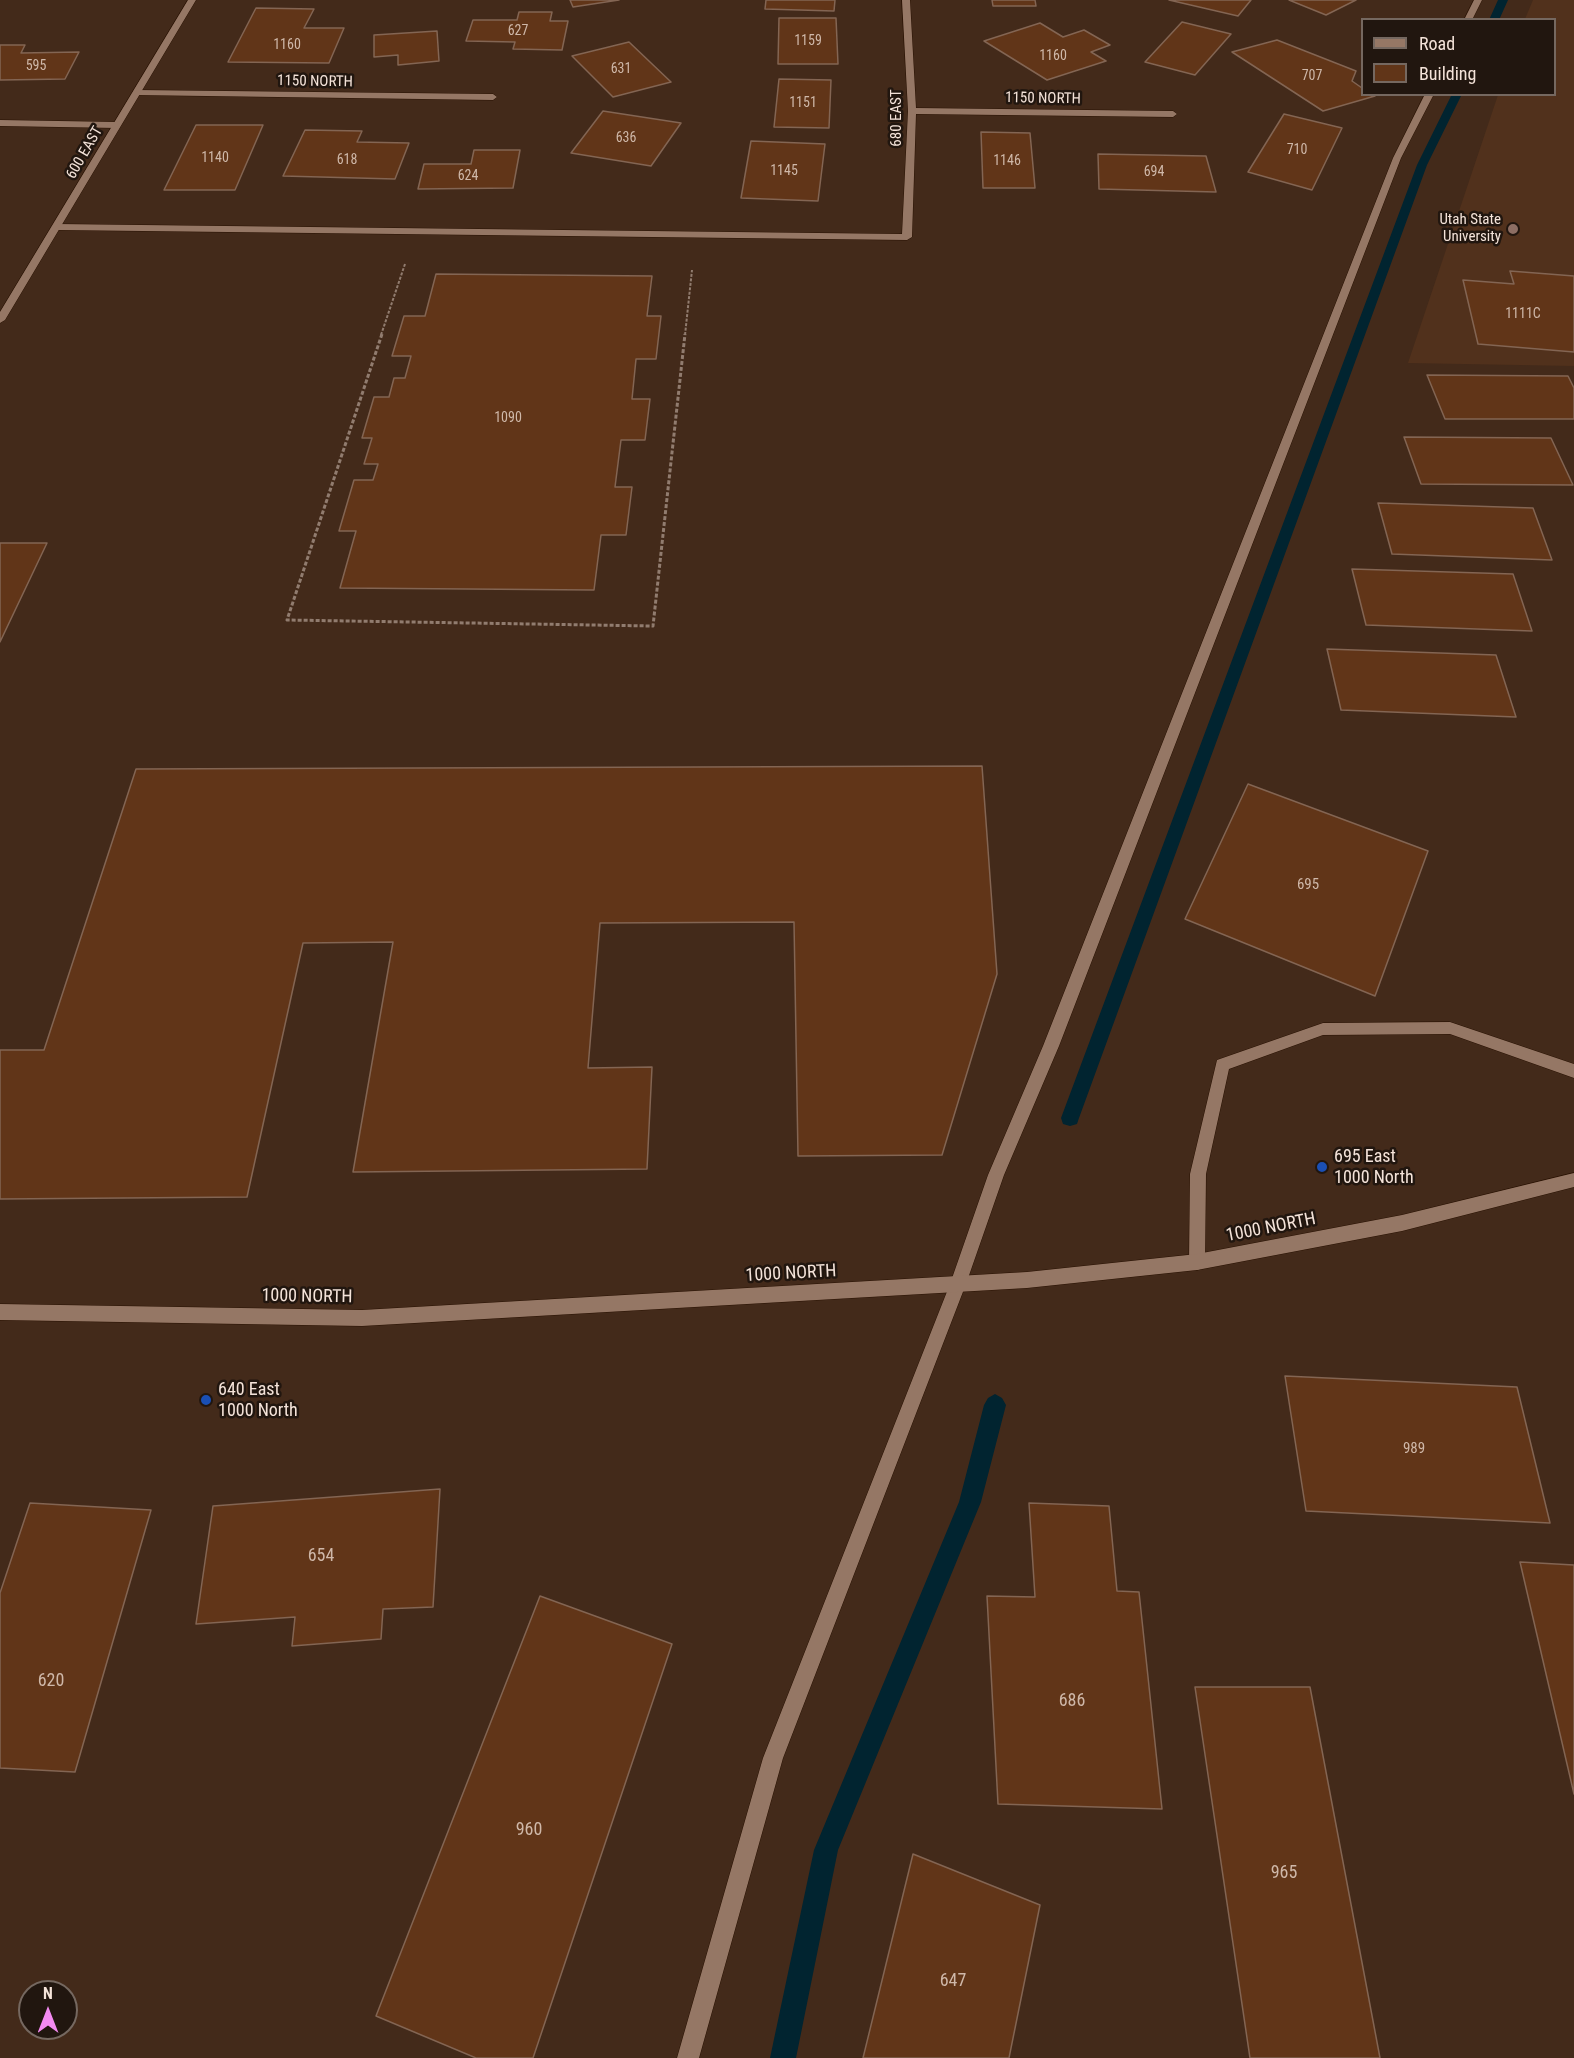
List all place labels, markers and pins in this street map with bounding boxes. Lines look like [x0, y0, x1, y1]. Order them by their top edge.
place label: Utah State University [1439, 211, 1501, 246]
marker: Utah State University [1506, 222, 1520, 236]
place label: 695 East 1000 North [1334, 1146, 1414, 1188]
marker: 695 East 1000 North [1315, 1160, 1329, 1174]
place label: 640 East 1000 North [218, 1379, 298, 1422]
marker: 640 East 1000 North [199, 1393, 213, 1407]

